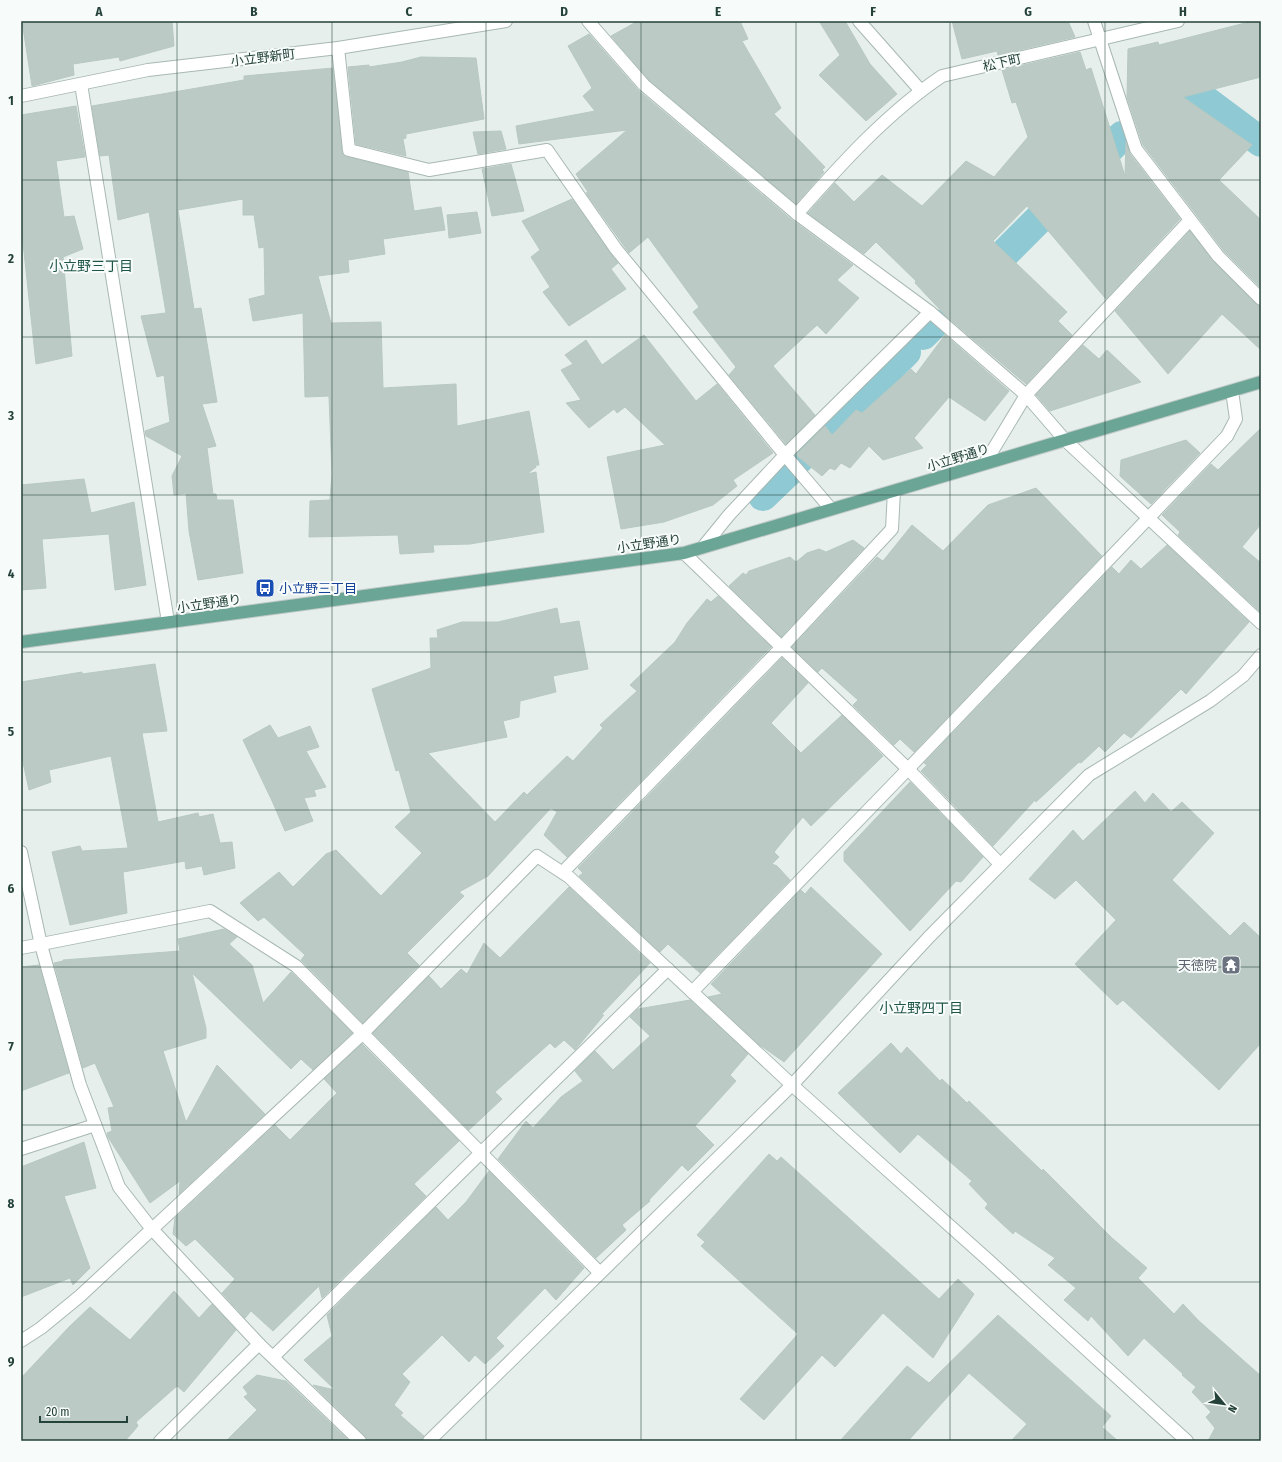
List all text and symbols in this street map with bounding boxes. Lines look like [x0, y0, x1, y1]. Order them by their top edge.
text: A [94, 4, 103, 19]
text: B [250, 4, 258, 19]
text: C [406, 4, 413, 19]
text: D [560, 4, 568, 19]
text: E [715, 4, 721, 19]
text: F [870, 4, 876, 19]
text: G [1024, 4, 1032, 19]
text: H [1179, 4, 1187, 19]
street label: 小立野新町 [230, 46, 296, 69]
street label: 松下町 [981, 51, 1023, 74]
text: 1 [8, 93, 14, 108]
text: 2 [7, 251, 14, 266]
district label: 小立野三丁目 [49, 258, 133, 275]
text: 3 [7, 408, 14, 423]
street label: 小立野通り [925, 441, 991, 474]
street label: 小立野通り [616, 532, 682, 555]
text: 4 [8, 566, 15, 581]
bus stop icon: 小立野三丁目 [254, 577, 276, 599]
place label: 小立野三丁目 [279, 581, 357, 596]
street label: 小立野通り [176, 592, 242, 615]
text: 5 [8, 724, 14, 739]
text: 6 [8, 881, 15, 896]
temple icon: 天徳院 [1220, 954, 1242, 976]
place label: 天徳院 [1178, 958, 1217, 973]
district label: 小立野四丁目 [879, 1000, 963, 1017]
text: 7 [8, 1039, 14, 1054]
text: 8 [8, 1196, 15, 1211]
text: 9 [8, 1354, 15, 1369]
north arrow [1204, 1384, 1244, 1424]
scale bar [40, 1398, 127, 1424]
text: N [1225, 1403, 1240, 1415]
text: 20 m [46, 1405, 70, 1419]

